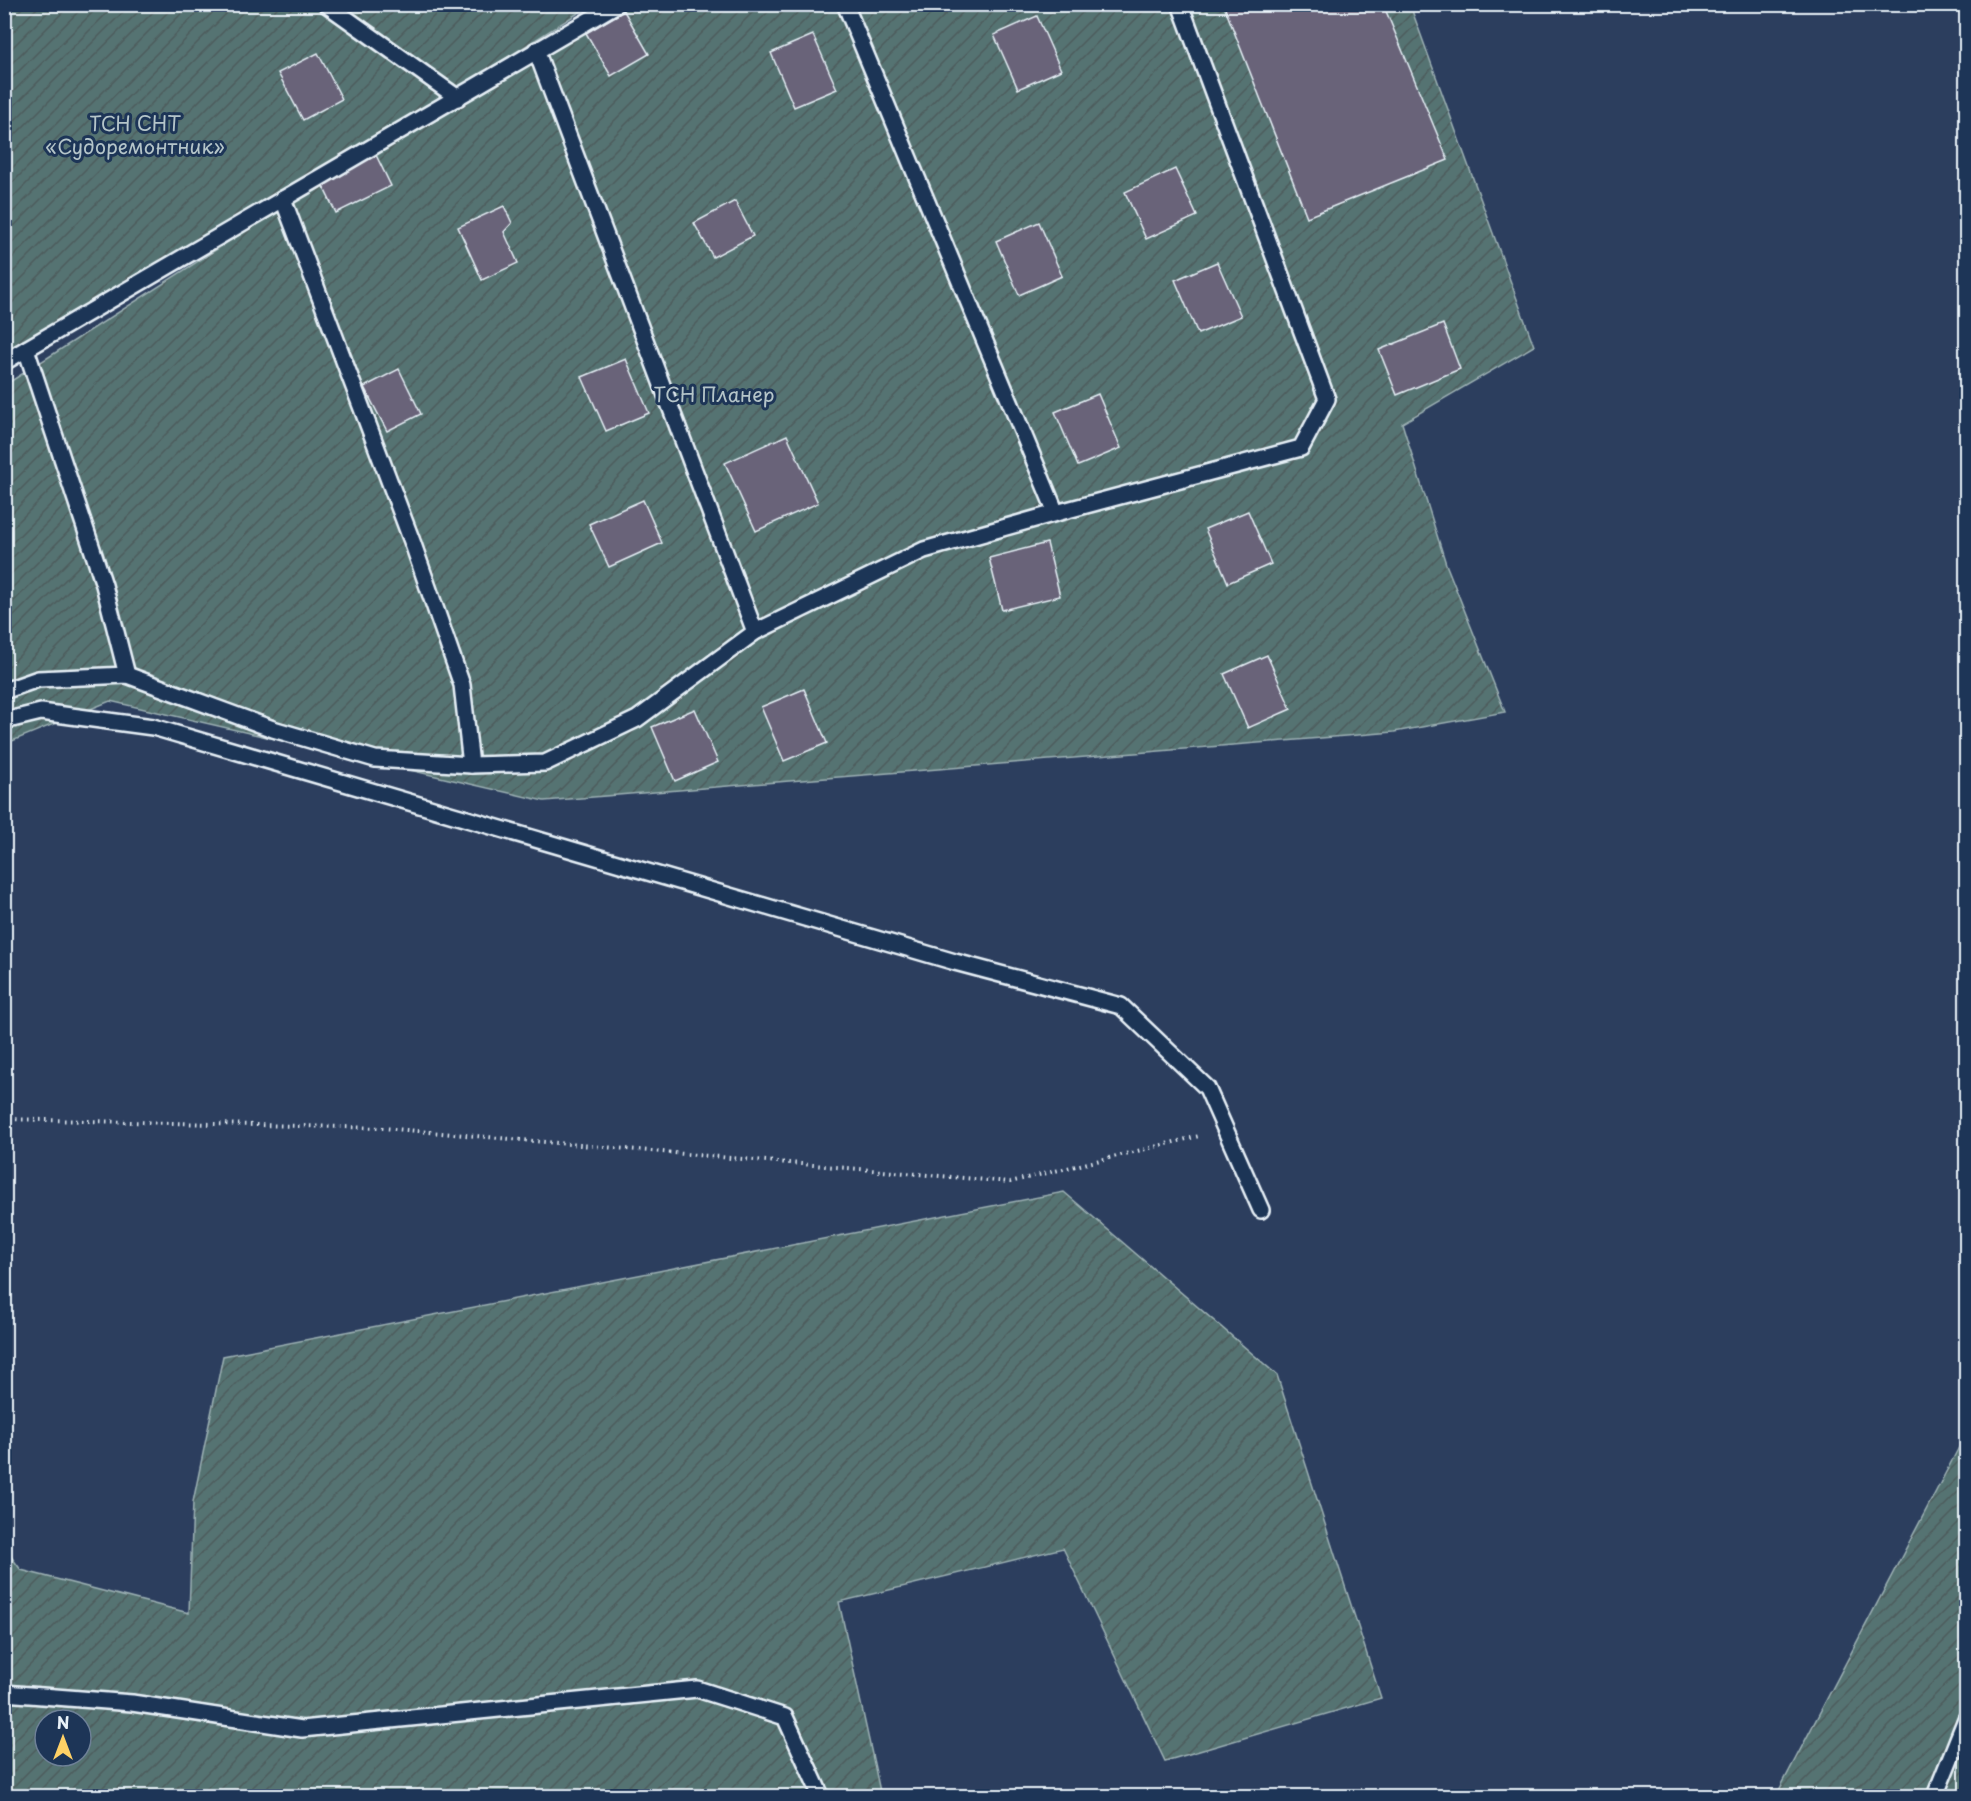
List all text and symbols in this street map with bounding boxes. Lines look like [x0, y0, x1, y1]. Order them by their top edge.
park label: ТСН СНТ «Судоремонтник» [45, 108, 225, 161]
park label: ТСН Планер [653, 379, 775, 409]
north arrow [33, 1708, 93, 1768]
text: N [57, 1710, 69, 1734]

